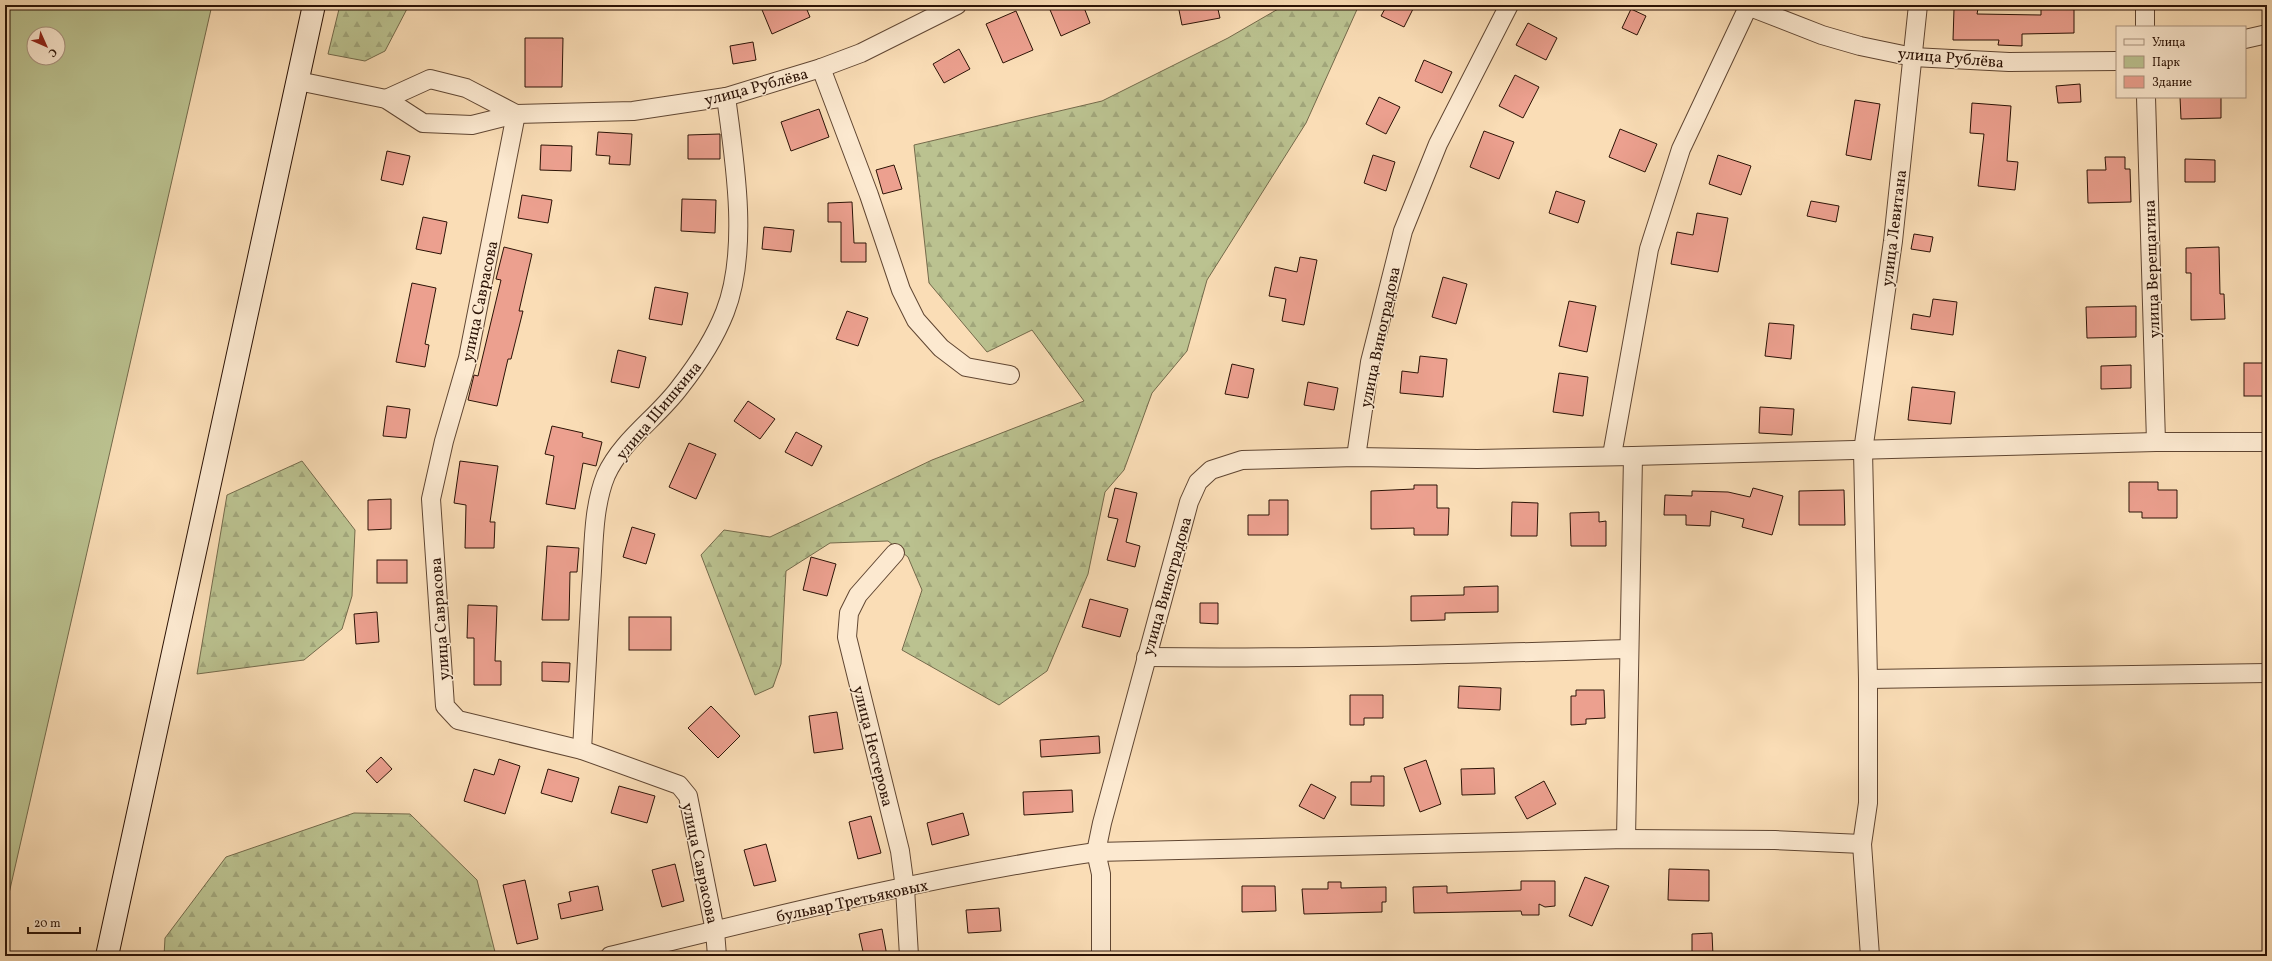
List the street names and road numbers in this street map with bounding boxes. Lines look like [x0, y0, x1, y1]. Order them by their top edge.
street label: улица Рублёва [1897, 43, 2005, 75]
street label: улица Рублёва [702, 64, 811, 112]
street label: улица Левитана [1877, 169, 1913, 288]
street label: улица Верещагина [2140, 199, 2166, 338]
street label: улица Саврасова [457, 239, 505, 364]
street label: улица Виноградова [1355, 265, 1407, 410]
street label: улица Шишкина [612, 357, 707, 465]
street label: улица Виноградова [1138, 515, 1198, 659]
street label: улица Саврасова [426, 557, 456, 681]
street label: улица Нестерова [846, 684, 898, 809]
street label: улица Саврасова [675, 801, 723, 926]
street label: бульвар Третьяковых [774, 875, 930, 929]

